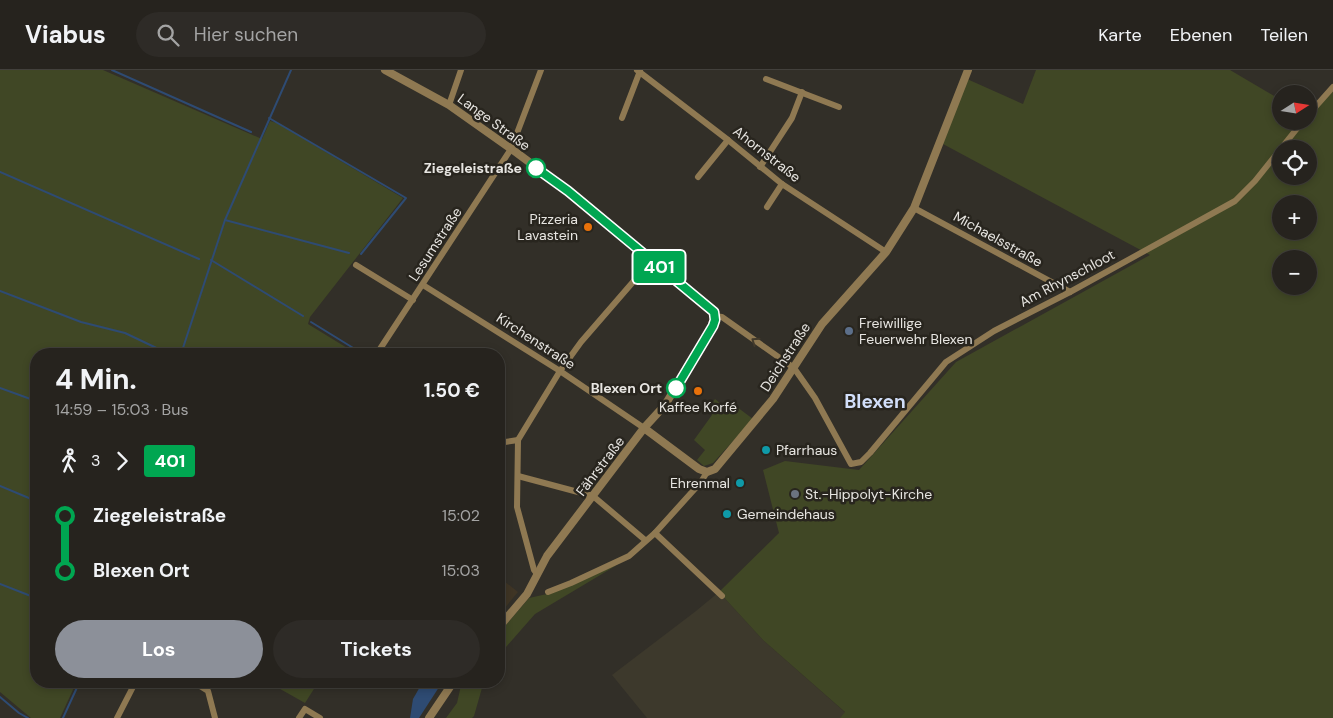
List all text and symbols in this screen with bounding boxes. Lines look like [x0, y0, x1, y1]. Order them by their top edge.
search box [136, 12, 486, 57]
text: Viabus [25, 19, 106, 50]
icon: search [154, 21, 182, 49]
text: Hier suchen [194, 22, 298, 47]
text: Karte [1098, 23, 1142, 47]
text: Ebenen [1170, 23, 1232, 47]
text: Teilen [1260, 23, 1308, 47]
north arrow [1272, 85, 1318, 130]
map controls [1272, 85, 1317, 295]
street label: Lange Straße [454, 90, 534, 154]
street label: Ahornstraße [730, 122, 804, 186]
button: locate [1272, 140, 1317, 185]
marker: Ziegeleistraße [526, 158, 546, 178]
place label: Ziegeleistraße [424, 159, 522, 177]
button: + [1272, 195, 1317, 240]
street label: Lesumstraße [404, 204, 466, 284]
street label: Michaelsstraße [950, 207, 1046, 271]
place label: Pizzeria Lavastein [517, 210, 578, 244]
marker: Pizzeria Lavastein [582, 221, 594, 233]
street label: Am Rhynschloot [1016, 245, 1118, 311]
button: − [1272, 250, 1317, 295]
line badge: 401 [630, 251, 688, 283]
text: 401 [644, 255, 674, 279]
street label: Kirchenstraße [493, 309, 579, 373]
place label: Freiwillige Feuerwehr Blexen [859, 314, 972, 348]
street label: Deichstraße [756, 319, 814, 395]
marker: Freiwillige Feuerwehr Blexen [843, 325, 855, 337]
one-way arrow [751, 338, 761, 347]
text: 4 Min. [55, 361, 137, 398]
text: 1.50 € [424, 378, 480, 403]
marker: Blexen Ort [666, 378, 686, 398]
place label: Blexen Ort [591, 379, 662, 397]
marker: Kaffee Korfé [692, 385, 704, 397]
district label: Blexen [844, 389, 906, 414]
place label: Kaffee Korfé [659, 398, 737, 416]
text: 14:59 – 15:03 · Bus [55, 399, 188, 420]
street label: Fährstraße [572, 433, 628, 499]
place label: Pfarrhaus [776, 441, 837, 459]
marker: Pfarrhaus [760, 444, 772, 456]
icon: walk [55, 447, 83, 475]
icon: forward [108, 447, 136, 475]
text: 401 [154, 449, 185, 473]
text: 3 [91, 450, 100, 471]
place label: Ehrenmal [670, 474, 730, 492]
marker: Ehrenmal [734, 477, 746, 489]
place label: St.-Hippolyt-Kirche [805, 485, 932, 503]
marker: St.-Hippolyt-Kirche [789, 488, 801, 500]
text: Ziegeleistraße [93, 503, 226, 528]
text: 15:02 [442, 505, 480, 526]
place label: Gemeindehaus [737, 505, 835, 523]
marker: Gemeindehaus [721, 508, 733, 520]
text: Blexen Ort [93, 558, 190, 583]
text: 15:03 [442, 560, 480, 581]
button: Los [55, 620, 263, 678]
button: Tickets [273, 620, 480, 678]

